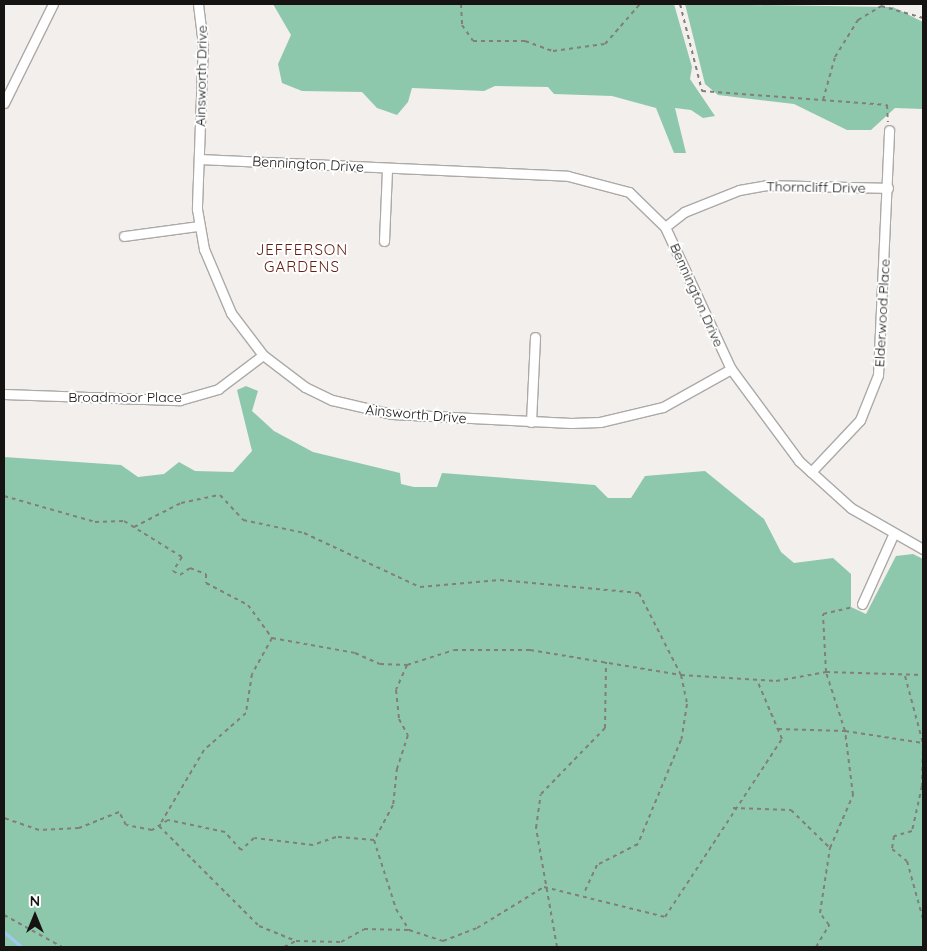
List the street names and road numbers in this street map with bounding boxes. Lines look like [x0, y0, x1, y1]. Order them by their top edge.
street label: Ainsworth Drive [192, 25, 210, 127]
street label: Bennington Drive [252, 153, 364, 175]
street label: Thorncliff Drive [766, 178, 866, 196]
street label: Bennington Drive [667, 241, 727, 349]
street label: Elderwood Place [871, 258, 893, 368]
street label: Broadmoor Place [68, 389, 182, 405]
street label: Ainsworth Drive [365, 401, 467, 427]

